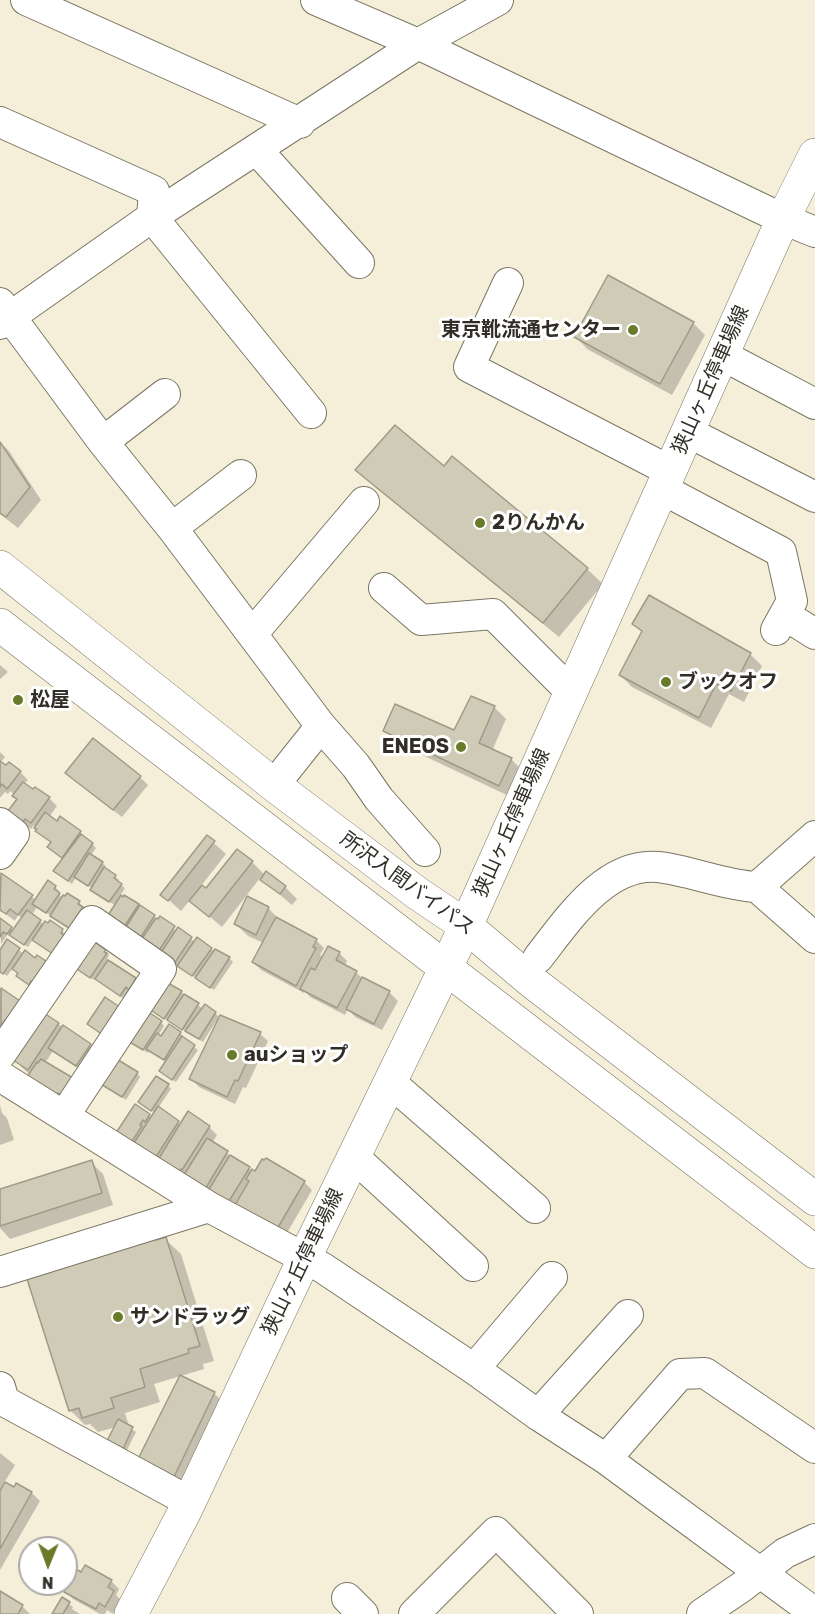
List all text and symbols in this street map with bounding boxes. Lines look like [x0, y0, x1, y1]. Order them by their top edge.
street label: 狭山ヶ丘停車場線 [667, 302, 755, 458]
place label: 東京靴流通センター [441, 318, 621, 342]
marker: 東京靴流通センター [626, 323, 640, 337]
place label: 2りんかん [492, 511, 585, 535]
marker: 2りんかん [473, 516, 487, 530]
place label: ブックオフ [678, 670, 778, 694]
marker: ブックオフ [659, 675, 673, 689]
place label: 松屋 [30, 688, 70, 712]
marker: 松屋 [11, 693, 25, 707]
place label: ENEOS [382, 735, 449, 759]
marker: ENEOS [454, 740, 468, 754]
street label: 狭山ヶ丘停車場線 [468, 745, 556, 901]
street label: 所沢入間バイパス [335, 827, 479, 941]
place label: auショップ [244, 1043, 349, 1067]
marker: auショップ [225, 1048, 239, 1062]
street label: 狭山ヶ丘停車場線 [257, 1185, 349, 1339]
place label: サンドラッグ [130, 1305, 250, 1329]
marker: サンドラッグ [111, 1310, 125, 1324]
north arrow [18, 1536, 78, 1596]
text: N [42, 1573, 54, 1592]

